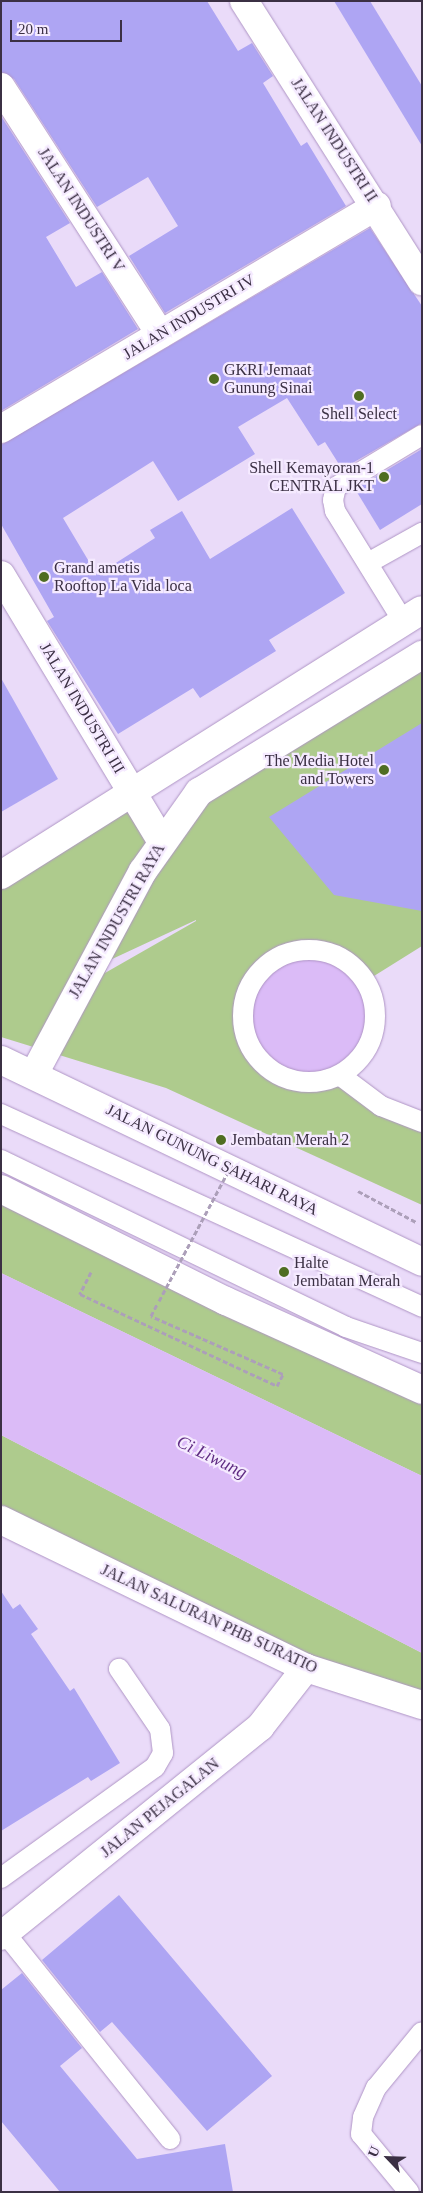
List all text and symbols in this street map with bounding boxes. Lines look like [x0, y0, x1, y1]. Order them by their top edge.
scale bar [12, 10, 125, 42]
text: 20 m [18, 21, 48, 37]
street label: JALAN INDUSTRI II [287, 74, 381, 206]
street label: JALAN INDUSTRI V [33, 144, 129, 276]
street label: JALAN INDUSTRI IV [120, 270, 258, 364]
place label: GKRI Jemaat Gunung Sinai [224, 360, 312, 398]
marker: GKRI Jemaat Gunung Sinai [208, 373, 220, 385]
marker: Shell Select [353, 390, 365, 402]
place label: Shell Select [321, 404, 397, 424]
place label: Shell Kemayoran-1 CENTRAL JKT [249, 458, 374, 496]
marker: Shell Kemayoran-1 CENTRAL JKT [378, 471, 390, 483]
place label: Grand ametis Rooftop La Vida loca [54, 558, 192, 596]
marker: Grand ametis Rooftop La Vida loca [38, 571, 50, 583]
street label: JALAN INDUSTRI III [35, 639, 129, 777]
place label: The Media Hotel and Towers [265, 751, 374, 789]
marker: The Media Hotel and Towers [378, 764, 390, 776]
street label: JALAN INDUSTRI RAYA [65, 840, 169, 1002]
street label: JALAN GUNUNG SAHARI RAYA [103, 1100, 321, 1220]
place label: Jembatan Merah 2 [231, 1130, 349, 1150]
marker: Jembatan Merah 2 [215, 1134, 227, 1146]
place label: Halte Jembatan Merah [294, 1253, 400, 1291]
marker: Halte Jembatan Merah [278, 1266, 290, 1278]
water label: Ci Liwung [173, 1431, 251, 1483]
street label: JALAN SALURAN PHB SURATIO [98, 1560, 320, 1678]
street label: JALAN PEJAGALAN [97, 1754, 223, 1862]
north arrow [363, 2133, 413, 2183]
text: U [365, 2144, 383, 2159]

